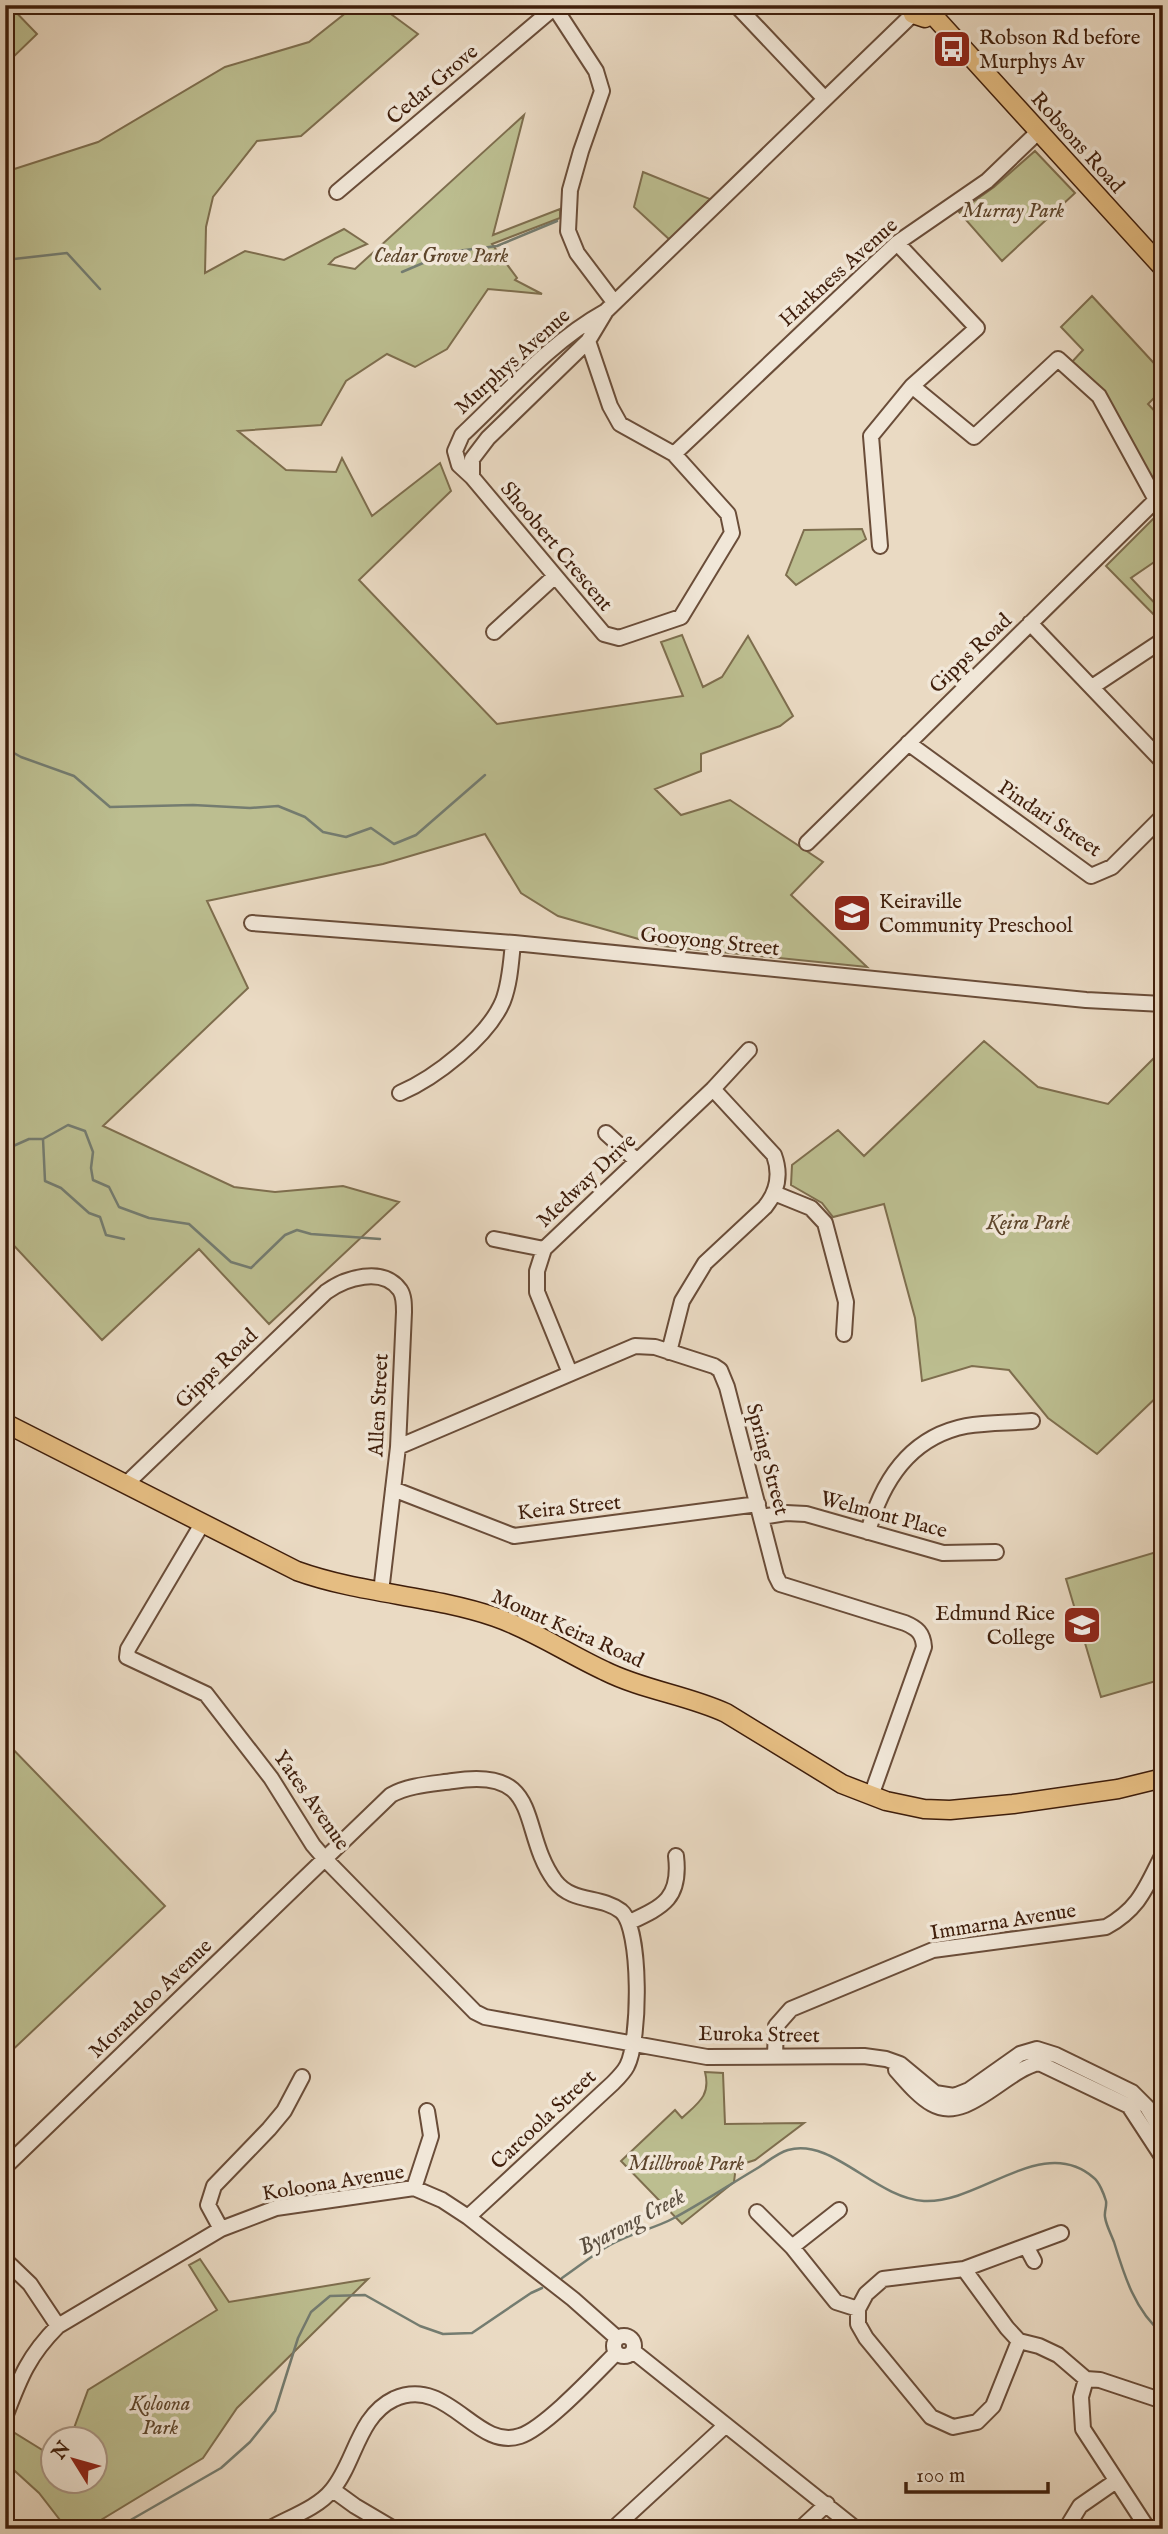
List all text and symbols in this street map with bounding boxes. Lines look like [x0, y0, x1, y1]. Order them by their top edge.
place label: Robson Rd before Murphys Av [979, 25, 1141, 76]
bus stop icon: Robson Rd before Murphys Av [931, 28, 973, 70]
street label: Cedar Grove [382, 39, 485, 131]
street label: Robsons Road [1024, 87, 1130, 200]
park label: Murray Park [962, 198, 1065, 225]
street label: Harkness Avenue [774, 213, 904, 333]
park label: Cedar Grove Park [374, 243, 509, 270]
street label: Murphys Avenue [449, 303, 577, 421]
street label: Shoobert Crescent [494, 476, 618, 618]
street label: Gipps Road [924, 608, 1019, 700]
street label: Pindari Street [992, 775, 1106, 864]
place label: Keiraville Community Preschool [879, 889, 1073, 940]
school or university icon: Keiraville Community Preschool [831, 892, 873, 934]
street label: Gooyong Street [639, 922, 781, 963]
street label: Medway Drive [531, 1128, 643, 1234]
park label: Keira Park [985, 1210, 1070, 1237]
street label: Gipps Road [170, 1323, 265, 1415]
street label: Allen Street [363, 1353, 396, 1458]
street label: Spring Street [739, 1400, 794, 1518]
street label: Welmont Place [817, 1486, 950, 1545]
street label: Keira Street [516, 1490, 622, 1527]
street label: Mount Keira Road [487, 1584, 648, 1675]
place label: Edmund Rice College [935, 1601, 1055, 1652]
school or university icon: Edmund Rice College [1061, 1604, 1103, 1646]
street label: Yates Avenue [267, 1746, 355, 1856]
street label: Immarna Avenue [928, 1898, 1078, 1947]
street label: Morandoo Avenue [84, 1933, 219, 2065]
street label: Euroka Street [698, 2021, 820, 2050]
street label: Carcoola Street [485, 2064, 603, 2176]
park label: Millbrook Park [628, 2151, 745, 2178]
street label: Koloona Avenue [260, 2159, 407, 2208]
water label: Byarong Creek [573, 2182, 691, 2263]
park label: Koloona Park [129, 2391, 190, 2442]
north arrow [38, 2426, 108, 2496]
text: N [47, 2437, 77, 2466]
scale bar [906, 2450, 1047, 2494]
text: 100 m [916, 2463, 965, 2490]

